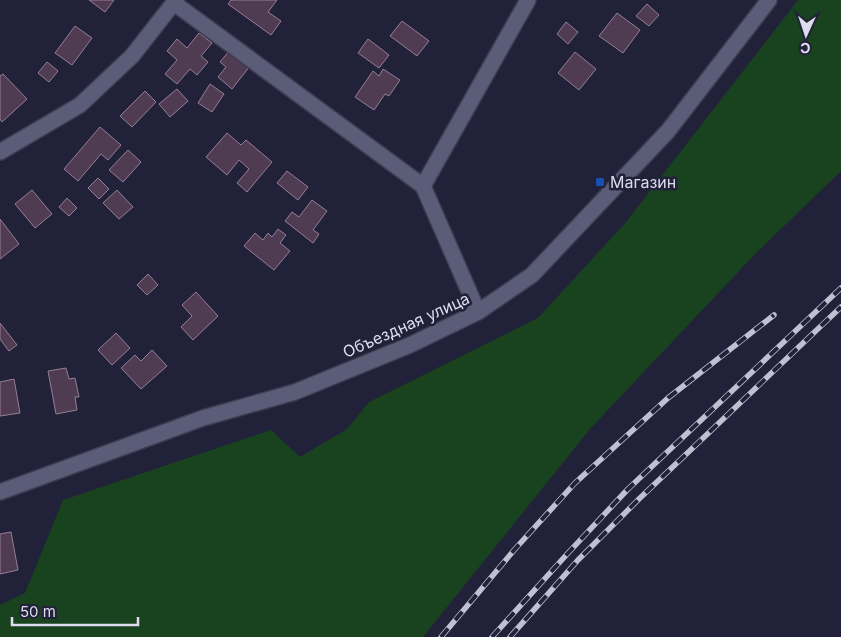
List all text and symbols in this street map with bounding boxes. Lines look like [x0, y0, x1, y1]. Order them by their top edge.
north arrow [781, 10, 831, 60]
text: С [800, 40, 811, 57]
place label: Магазин [610, 172, 676, 192]
marker: Магазин [594, 176, 606, 188]
street label: Объездная улица [340, 288, 472, 362]
scale bar [12, 594, 139, 626]
text: 50 m [20, 602, 56, 621]

